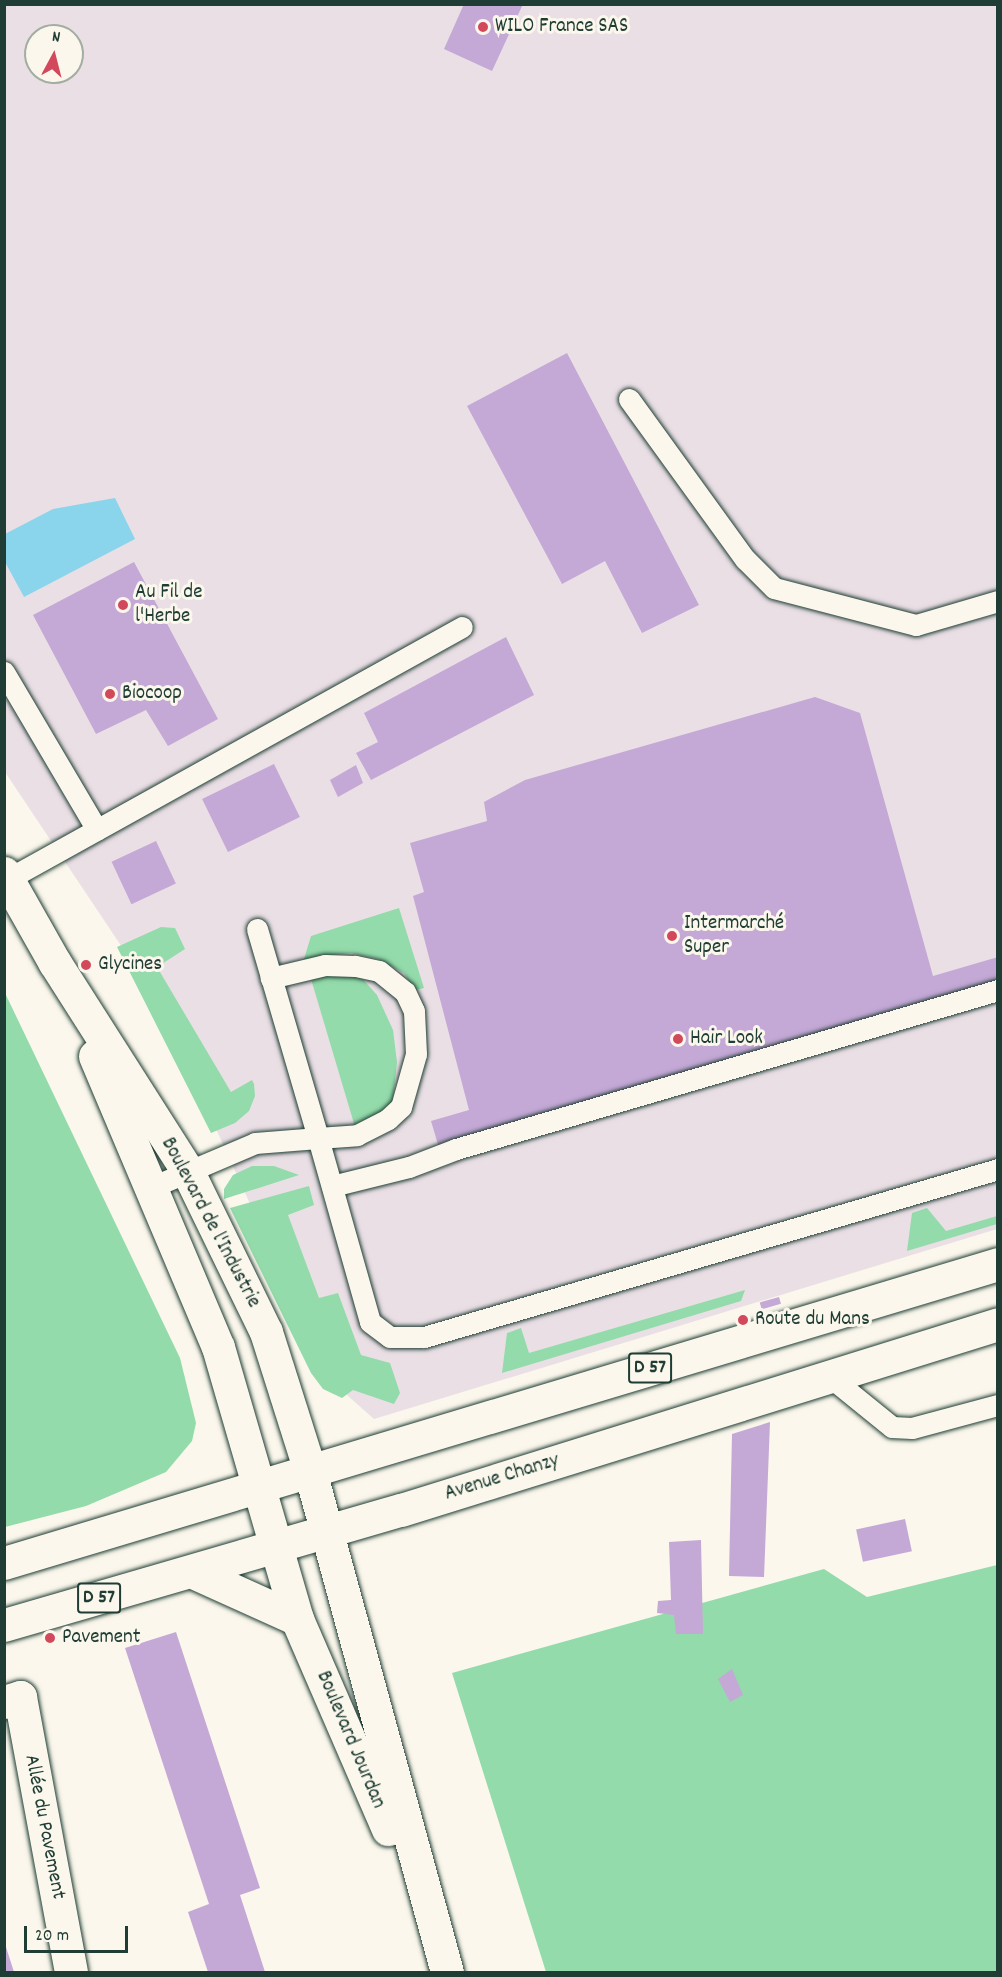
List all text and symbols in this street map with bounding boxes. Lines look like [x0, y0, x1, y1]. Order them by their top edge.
place label: WILO France SAS [495, 14, 628, 40]
marker: WILO France SAS [476, 20, 490, 34]
north arrow [24, 24, 84, 84]
text: N [51, 26, 61, 50]
place label: Au Fil de l'Herbe [135, 580, 202, 630]
marker: Au Fil de l'Herbe [116, 598, 130, 612]
place label: Biocoop [122, 681, 182, 707]
marker: Biocoop [103, 687, 117, 701]
place label: Intermarché Super [684, 911, 784, 961]
marker: Intermarché Super [665, 929, 679, 943]
place label: Glycines [98, 952, 162, 978]
marker: Glycines [79, 958, 93, 972]
place label: Hair Look [690, 1026, 763, 1052]
marker: Hair Look [671, 1032, 685, 1046]
street label: Boulevard de l'Industrie [154, 1134, 266, 1312]
place label: Route du Mans [755, 1307, 870, 1333]
marker: Route du Mans [736, 1313, 750, 1327]
road number: D 57 [628, 1351, 672, 1385]
street label: Avenue Chanzy [442, 1449, 562, 1507]
road number: D 57 [76, 1581, 122, 1615]
place label: Pavement [62, 1625, 140, 1651]
marker: Pavement [43, 1631, 57, 1645]
street label: Boulevard Jourdan [310, 1667, 390, 1813]
street label: Allée du Pavement [18, 1753, 70, 1901]
scale bar [27, 1914, 130, 1952]
text: 20 m [35, 1924, 69, 1949]

